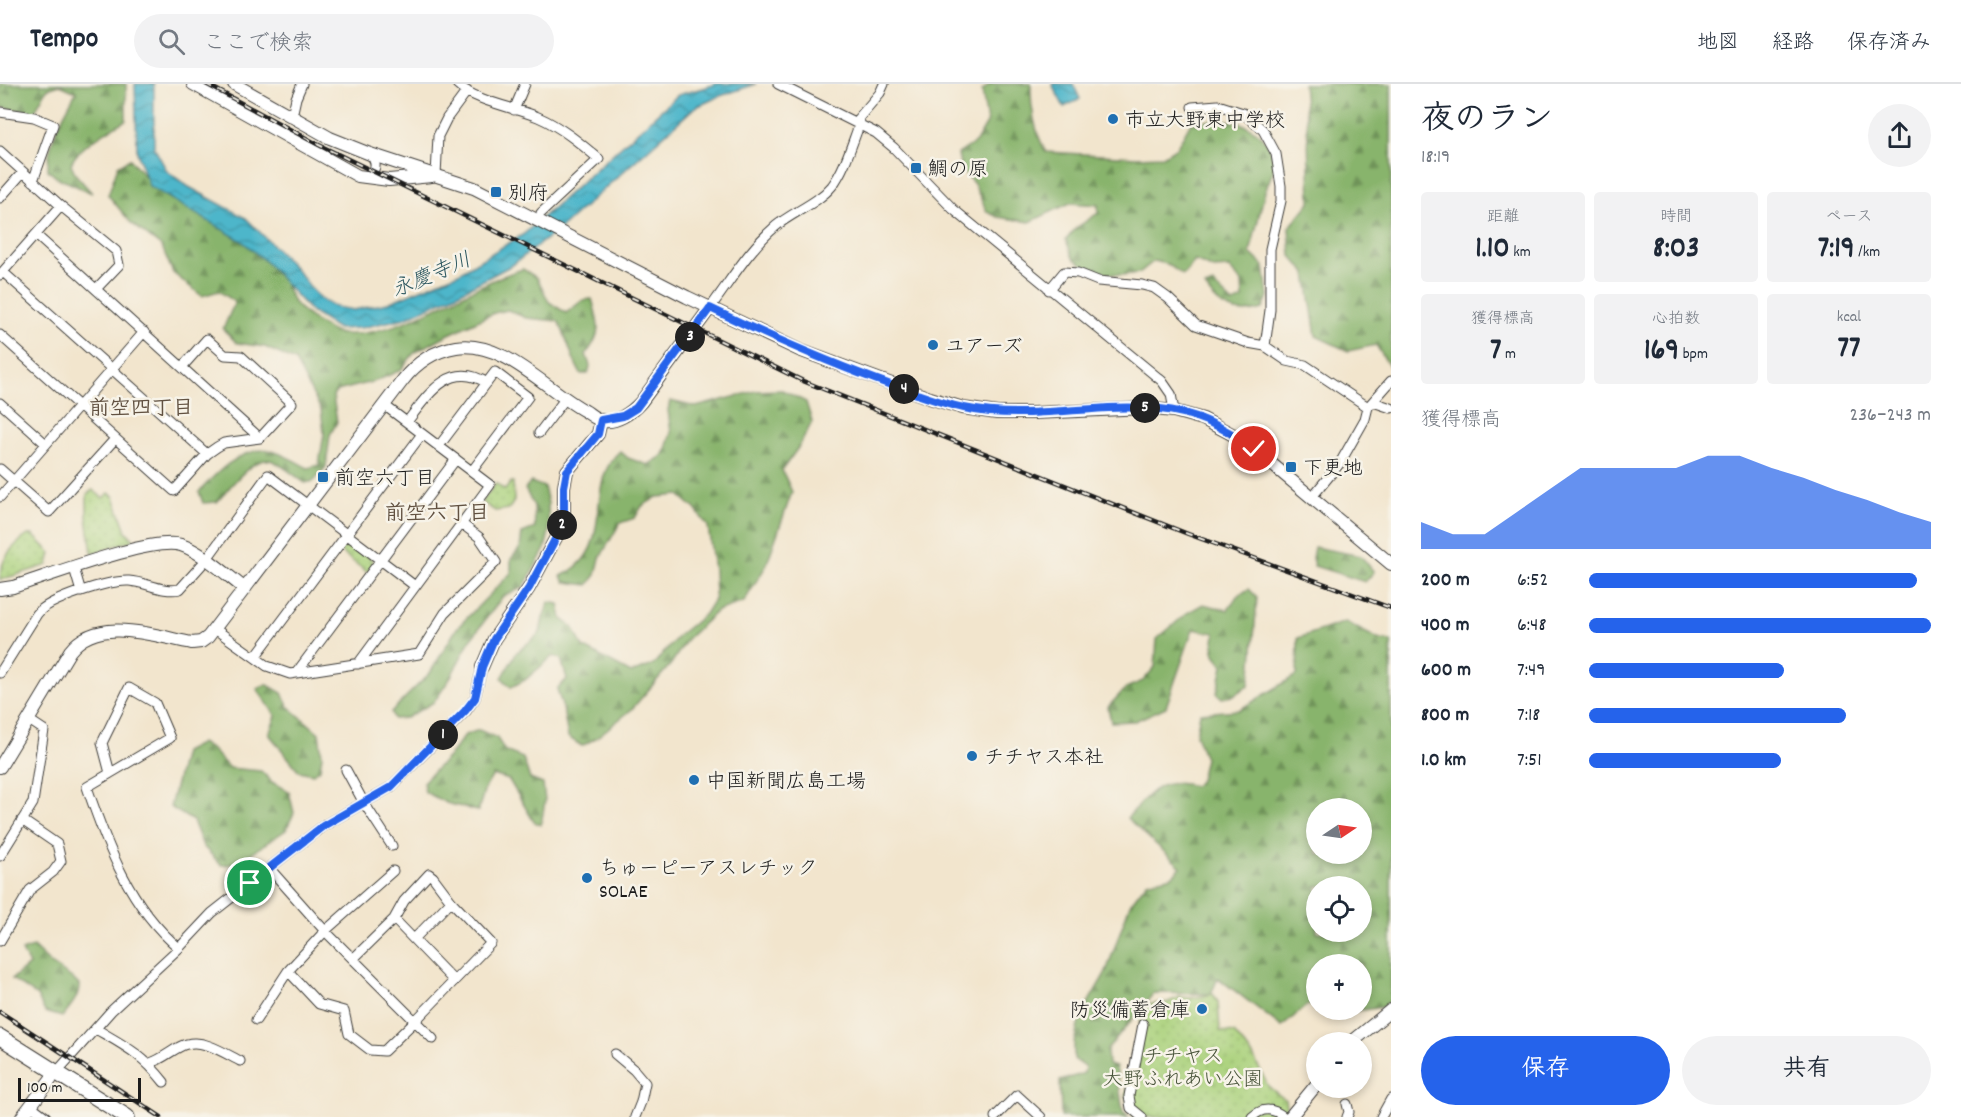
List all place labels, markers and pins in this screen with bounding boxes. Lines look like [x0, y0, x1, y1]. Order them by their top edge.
place label: 市立大野東中学校 [1125, 108, 1285, 136]
marker: 市立大野東中学校 [1106, 112, 1120, 126]
place label: 鯛の原 [928, 157, 988, 185]
marker: 鯛の原 [909, 161, 923, 175]
place label: 別府 [508, 181, 548, 209]
marker: 別府 [489, 185, 503, 199]
pin: 3 [675, 322, 705, 352]
place label: ユアーズ [945, 334, 1023, 362]
marker: ユアーズ [926, 338, 940, 352]
pin: 4 [889, 374, 919, 404]
pin: 5 [1130, 393, 1160, 423]
pin [1228, 423, 1279, 474]
place label: 下更地 [1303, 456, 1363, 484]
marker: 下更地 [1284, 460, 1298, 474]
place label: 前空六丁目 [335, 466, 435, 494]
marker: 前空六丁目 [316, 470, 330, 484]
pin: 2 [547, 510, 577, 540]
pin: 1 [428, 720, 458, 750]
place label: チチヤス本社 [984, 745, 1104, 773]
marker: チチヤス本社 [965, 749, 979, 763]
place label: 中国新聞広島工場 [706, 769, 866, 797]
marker: 中国新聞広島工場 [687, 773, 701, 787]
place label: ちゅーピーアスレチック SOLAE [599, 856, 818, 907]
pin [224, 857, 275, 908]
marker: ちゅーピーアスレチック SOLAE [580, 871, 594, 885]
place label: 防災備蓄倉庫 [1070, 998, 1190, 1026]
marker: 防災備蓄倉庫 [1195, 1002, 1209, 1016]

